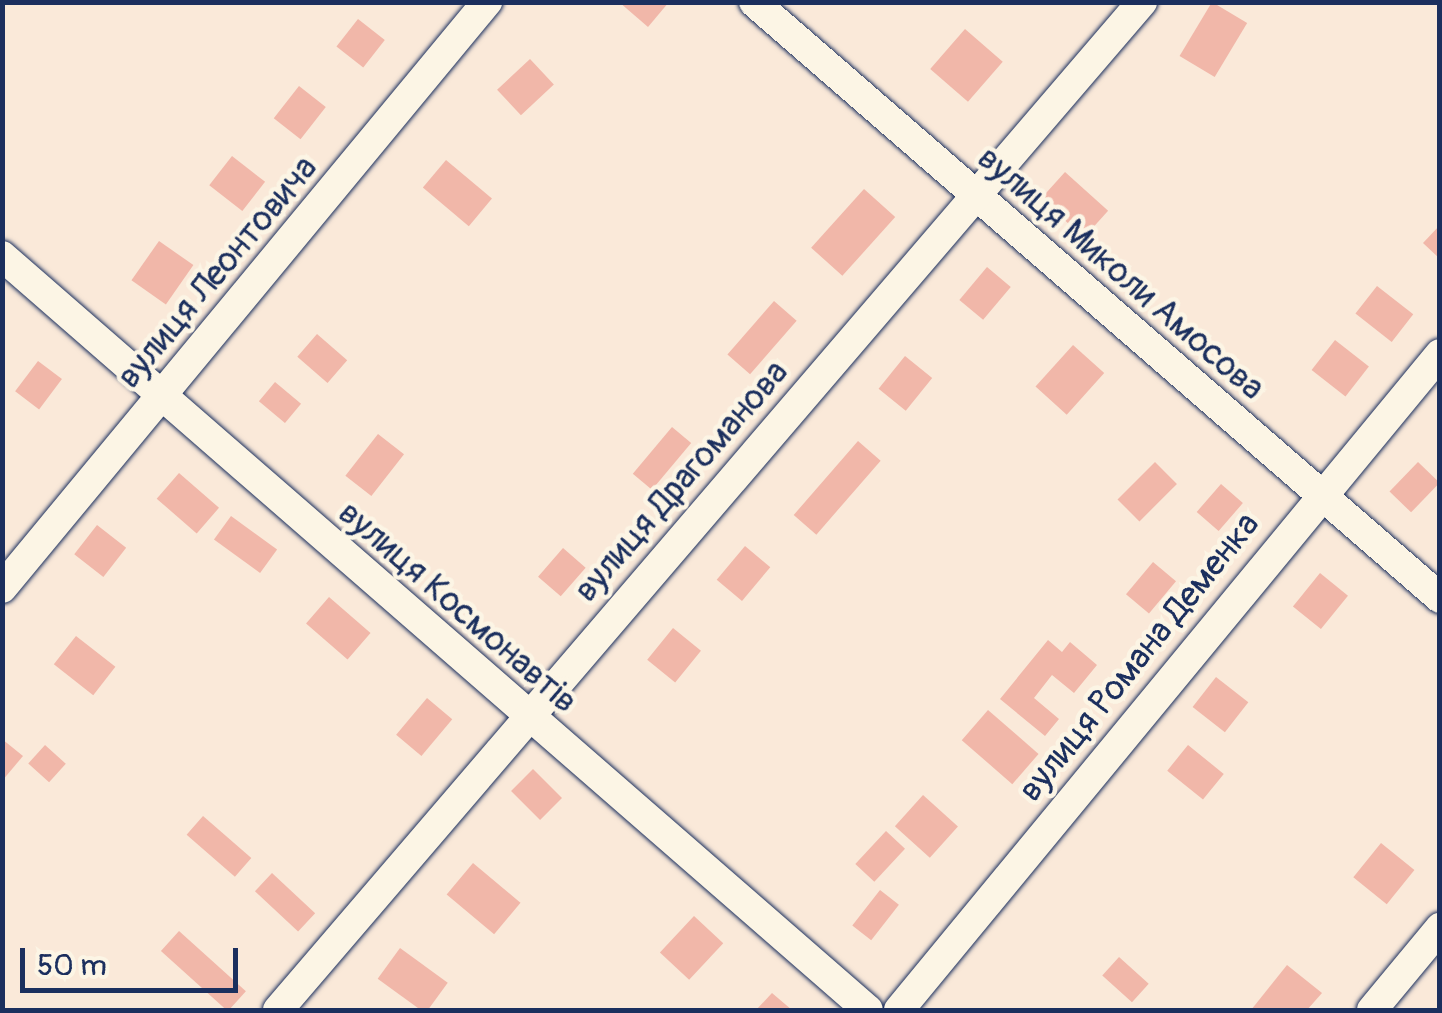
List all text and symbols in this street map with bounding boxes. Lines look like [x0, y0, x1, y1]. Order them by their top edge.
street label: вулиця Миколи Амосова [969, 137, 1273, 409]
street label: вулиця Леонтовича [108, 148, 326, 396]
street label: вулиця Драгоманова [565, 352, 797, 610]
street label: вулиця Космонавтів [330, 492, 586, 722]
street label: вулиця Романа Деменка [1010, 504, 1268, 810]
scale bar [25, 928, 242, 990]
text: 50 m [37, 947, 107, 984]

